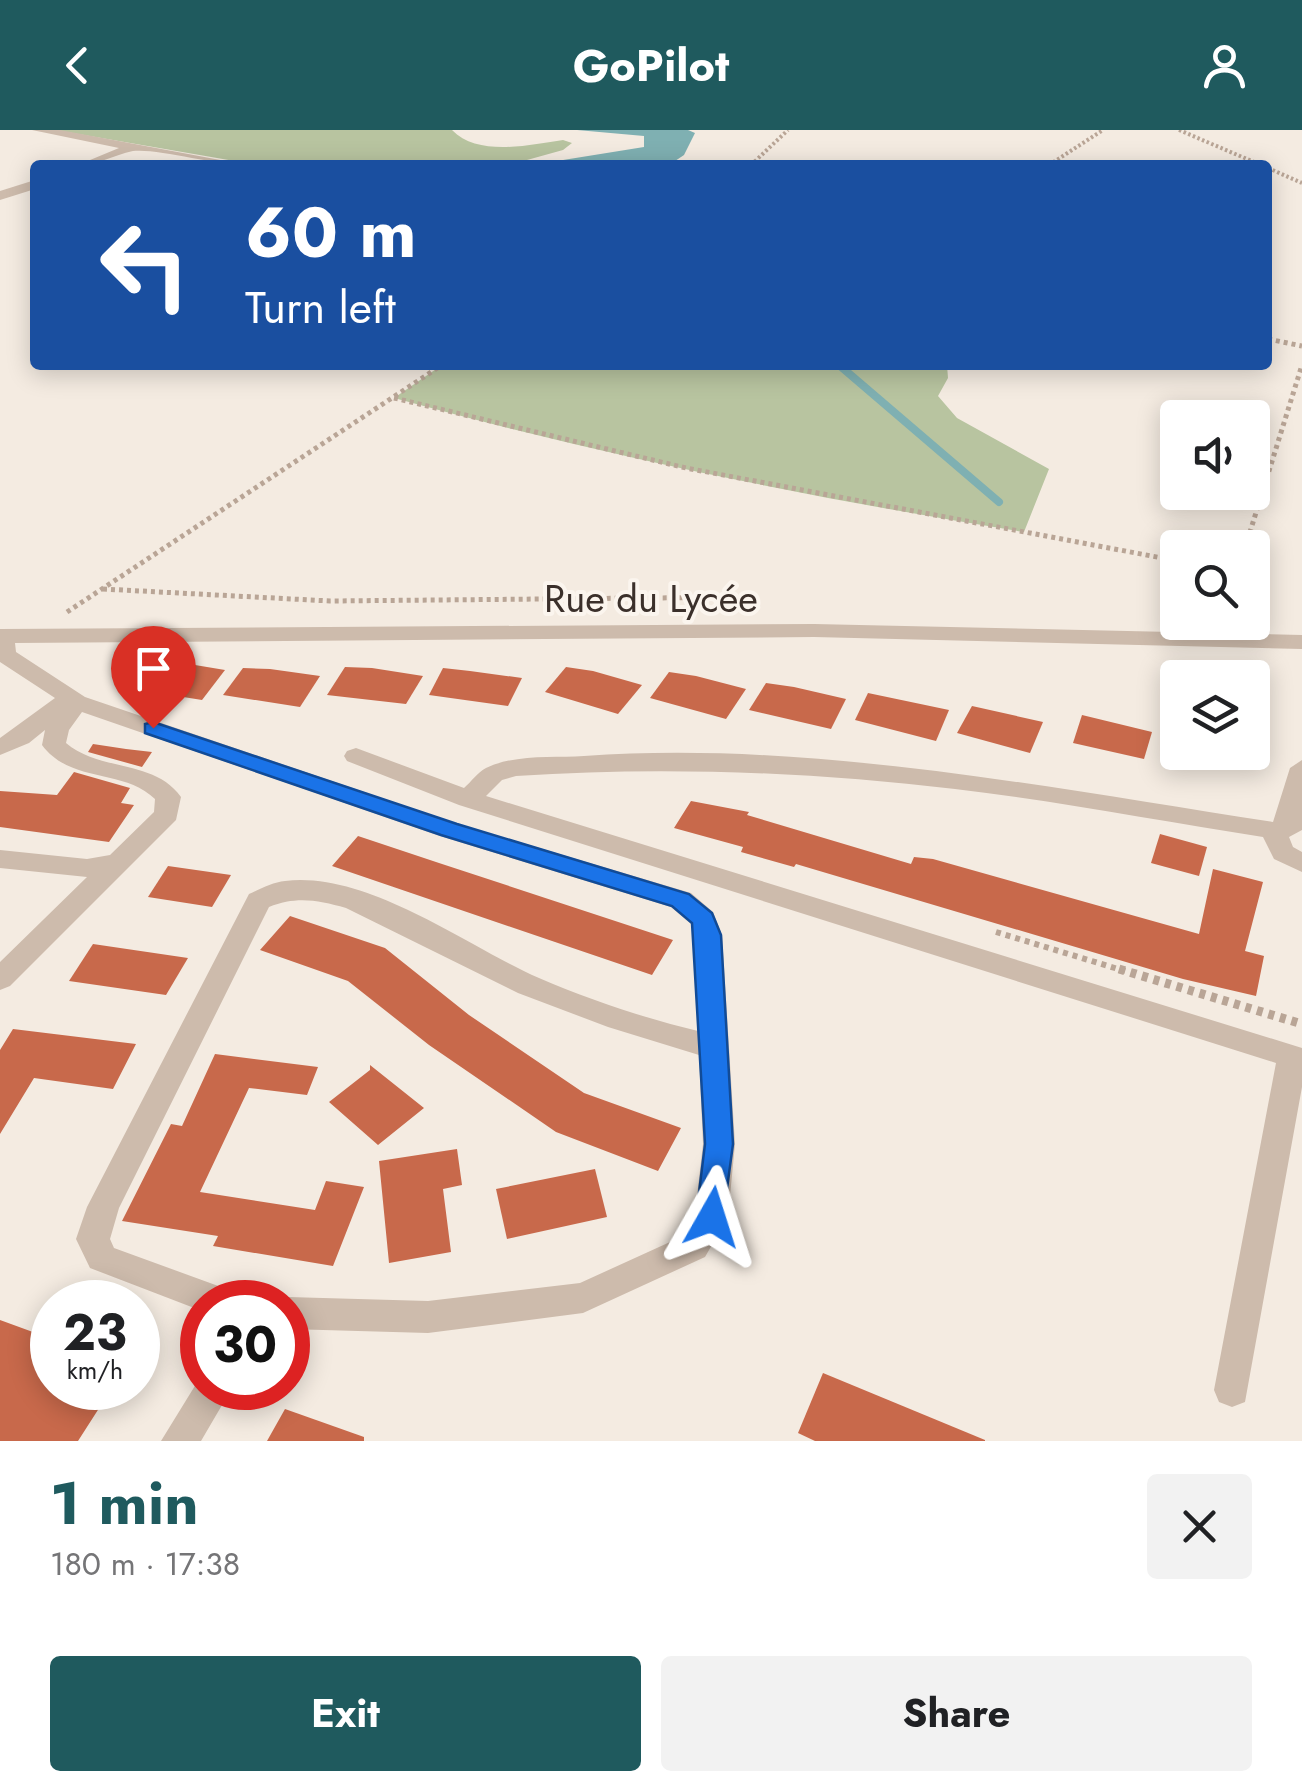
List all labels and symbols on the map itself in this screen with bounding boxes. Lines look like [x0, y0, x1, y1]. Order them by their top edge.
street label: Rue du Lycée [544, 571, 758, 626]
pin [111, 626, 196, 729]
position arrow [660, 1165, 764, 1269]
speed limit sign: 30 [180, 1280, 310, 1410]

